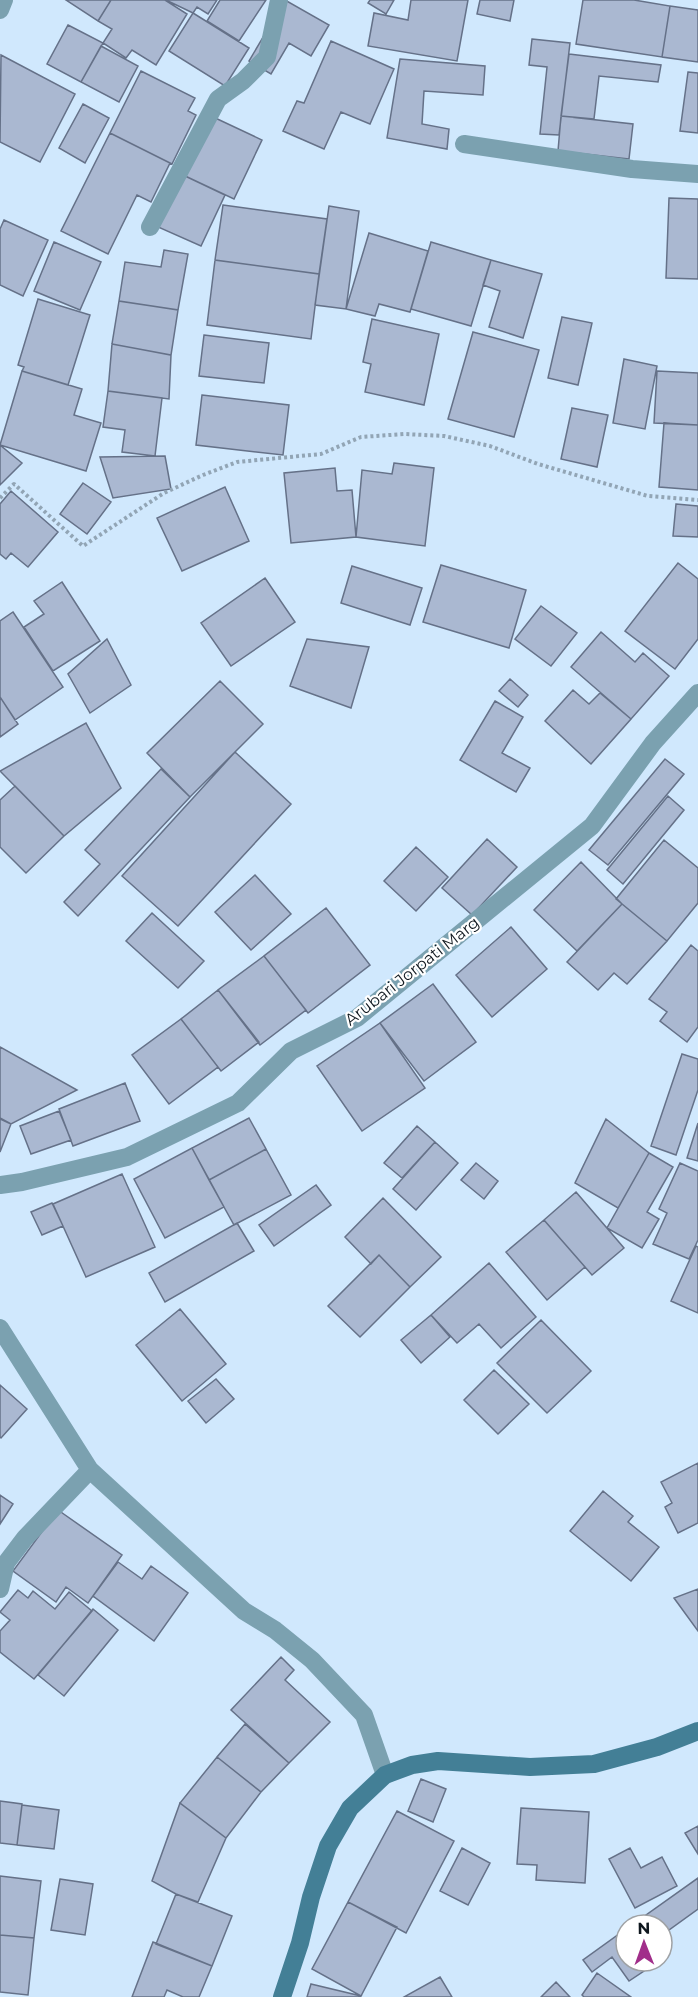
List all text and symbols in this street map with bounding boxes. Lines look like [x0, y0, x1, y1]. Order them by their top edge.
street label: Arubari Jorpati Marg [341, 913, 483, 1029]
north arrow [614, 1913, 674, 1973]
text: N [637, 1919, 650, 1938]

